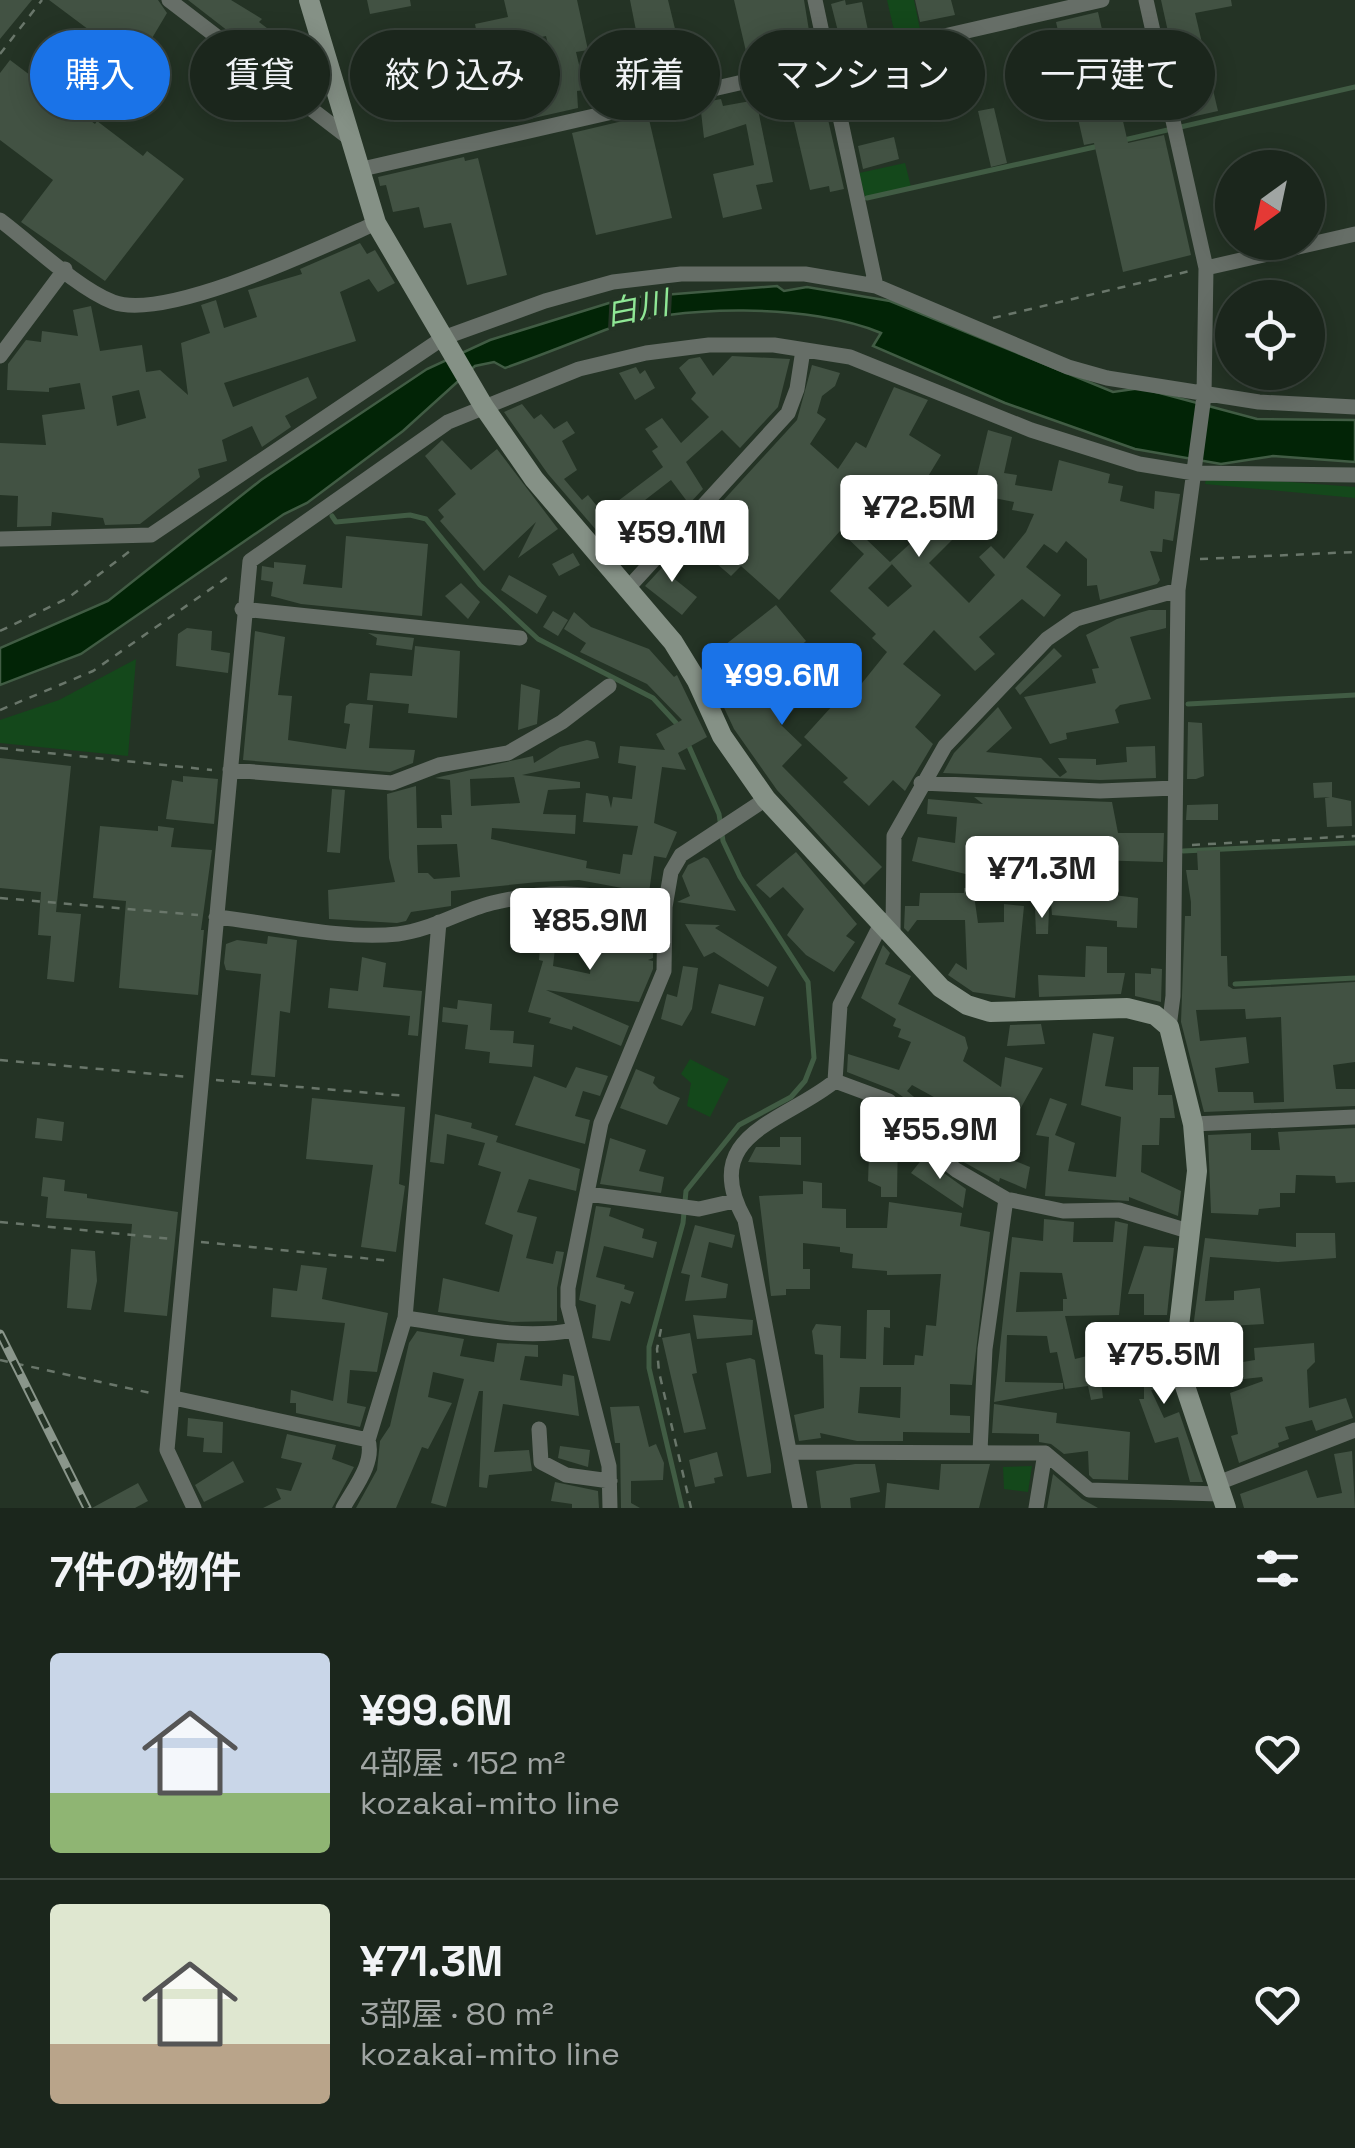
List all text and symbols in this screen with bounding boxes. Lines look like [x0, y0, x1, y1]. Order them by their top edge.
chip: 購入 [30, 30, 170, 120]
chip: 賃貸 [190, 30, 330, 120]
chip: 絞り込み [350, 30, 560, 120]
chip: 新着 [580, 30, 720, 120]
chip: マンション [740, 30, 985, 120]
chip: 一戸建て [1005, 30, 1215, 120]
north arrow [1215, 150, 1325, 260]
map controls [1215, 150, 1325, 390]
button: locate [1215, 280, 1325, 390]
water label: 白川 [602, 282, 675, 334]
pin: ¥72.5M [838, 475, 1000, 560]
text: ¥72.5M [862, 487, 976, 527]
pin: ¥59.1M [591, 500, 753, 585]
text: ¥59.1M [617, 512, 727, 552]
pin: ¥99.6M [701, 643, 863, 728]
text: ¥99.6M [724, 655, 840, 695]
pin: ¥71.3M [961, 836, 1123, 921]
text: ¥71.3M [988, 848, 1096, 888]
pin: ¥85.9M [509, 888, 671, 973]
text: ¥85.9M [532, 900, 648, 940]
pin: ¥55.9M [859, 1097, 1021, 1182]
text: ¥55.9M [882, 1109, 998, 1149]
pin: ¥75.5M [1083, 1322, 1245, 1407]
text: ¥75.5M [1107, 1334, 1221, 1374]
icon: filters [1250, 1541, 1305, 1596]
text: 7件の物件 [50, 1546, 241, 1599]
text: ¥99.6M [360, 1684, 513, 1737]
icon: home [130, 1693, 250, 1813]
icon: heart [1250, 1726, 1305, 1781]
text: 4部屋 · 152 m² [360, 1743, 565, 1783]
text: kozakai-mito line [360, 1783, 620, 1823]
text: ¥71.3M [360, 1935, 503, 1988]
icon: home [130, 1944, 250, 2064]
icon: heart [1250, 1977, 1305, 2032]
text: 3部屋 · 80 m² [360, 1994, 554, 2034]
text: kozakai-mito line [360, 2034, 620, 2074]

